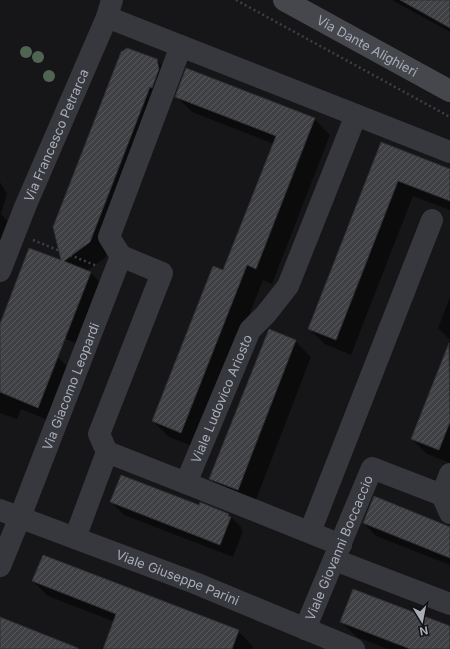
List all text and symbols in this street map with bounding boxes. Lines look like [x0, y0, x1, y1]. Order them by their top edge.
street label: Via Dante Alighieri [314, 12, 421, 80]
street label: Via Francesco Petrarca [20, 66, 92, 204]
street label: Via Giacomo Leopardi [39, 320, 102, 452]
street label: Viale Ludovico Ariosto [187, 332, 255, 465]
street label: Viale Giovanni Boccaccio [302, 473, 376, 623]
street label: Viale Giuseppe Parini [114, 546, 242, 608]
north arrow [402, 601, 442, 641]
text: N [418, 623, 429, 638]

